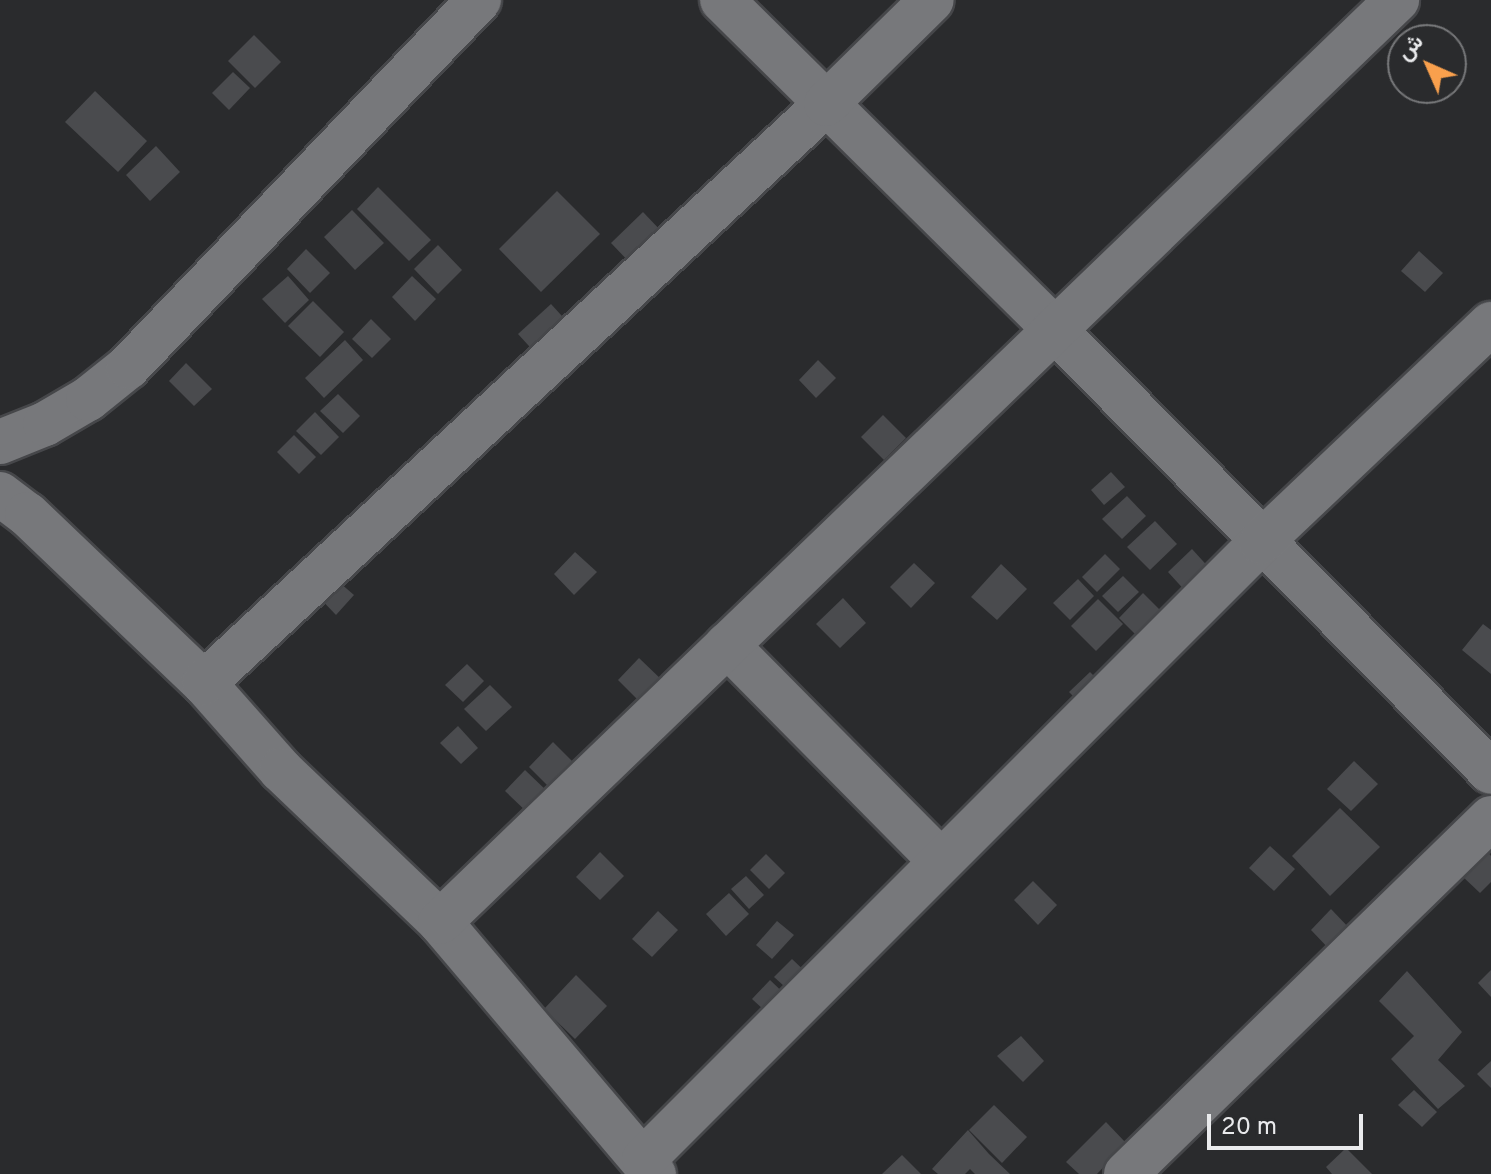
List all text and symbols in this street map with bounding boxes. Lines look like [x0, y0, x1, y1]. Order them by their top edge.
north arrow [1387, 24, 1467, 104]
text: ش [1392, 29, 1430, 67]
scale bar [1211, 1098, 1367, 1148]
text: 20 m [1221, 1113, 1277, 1143]

